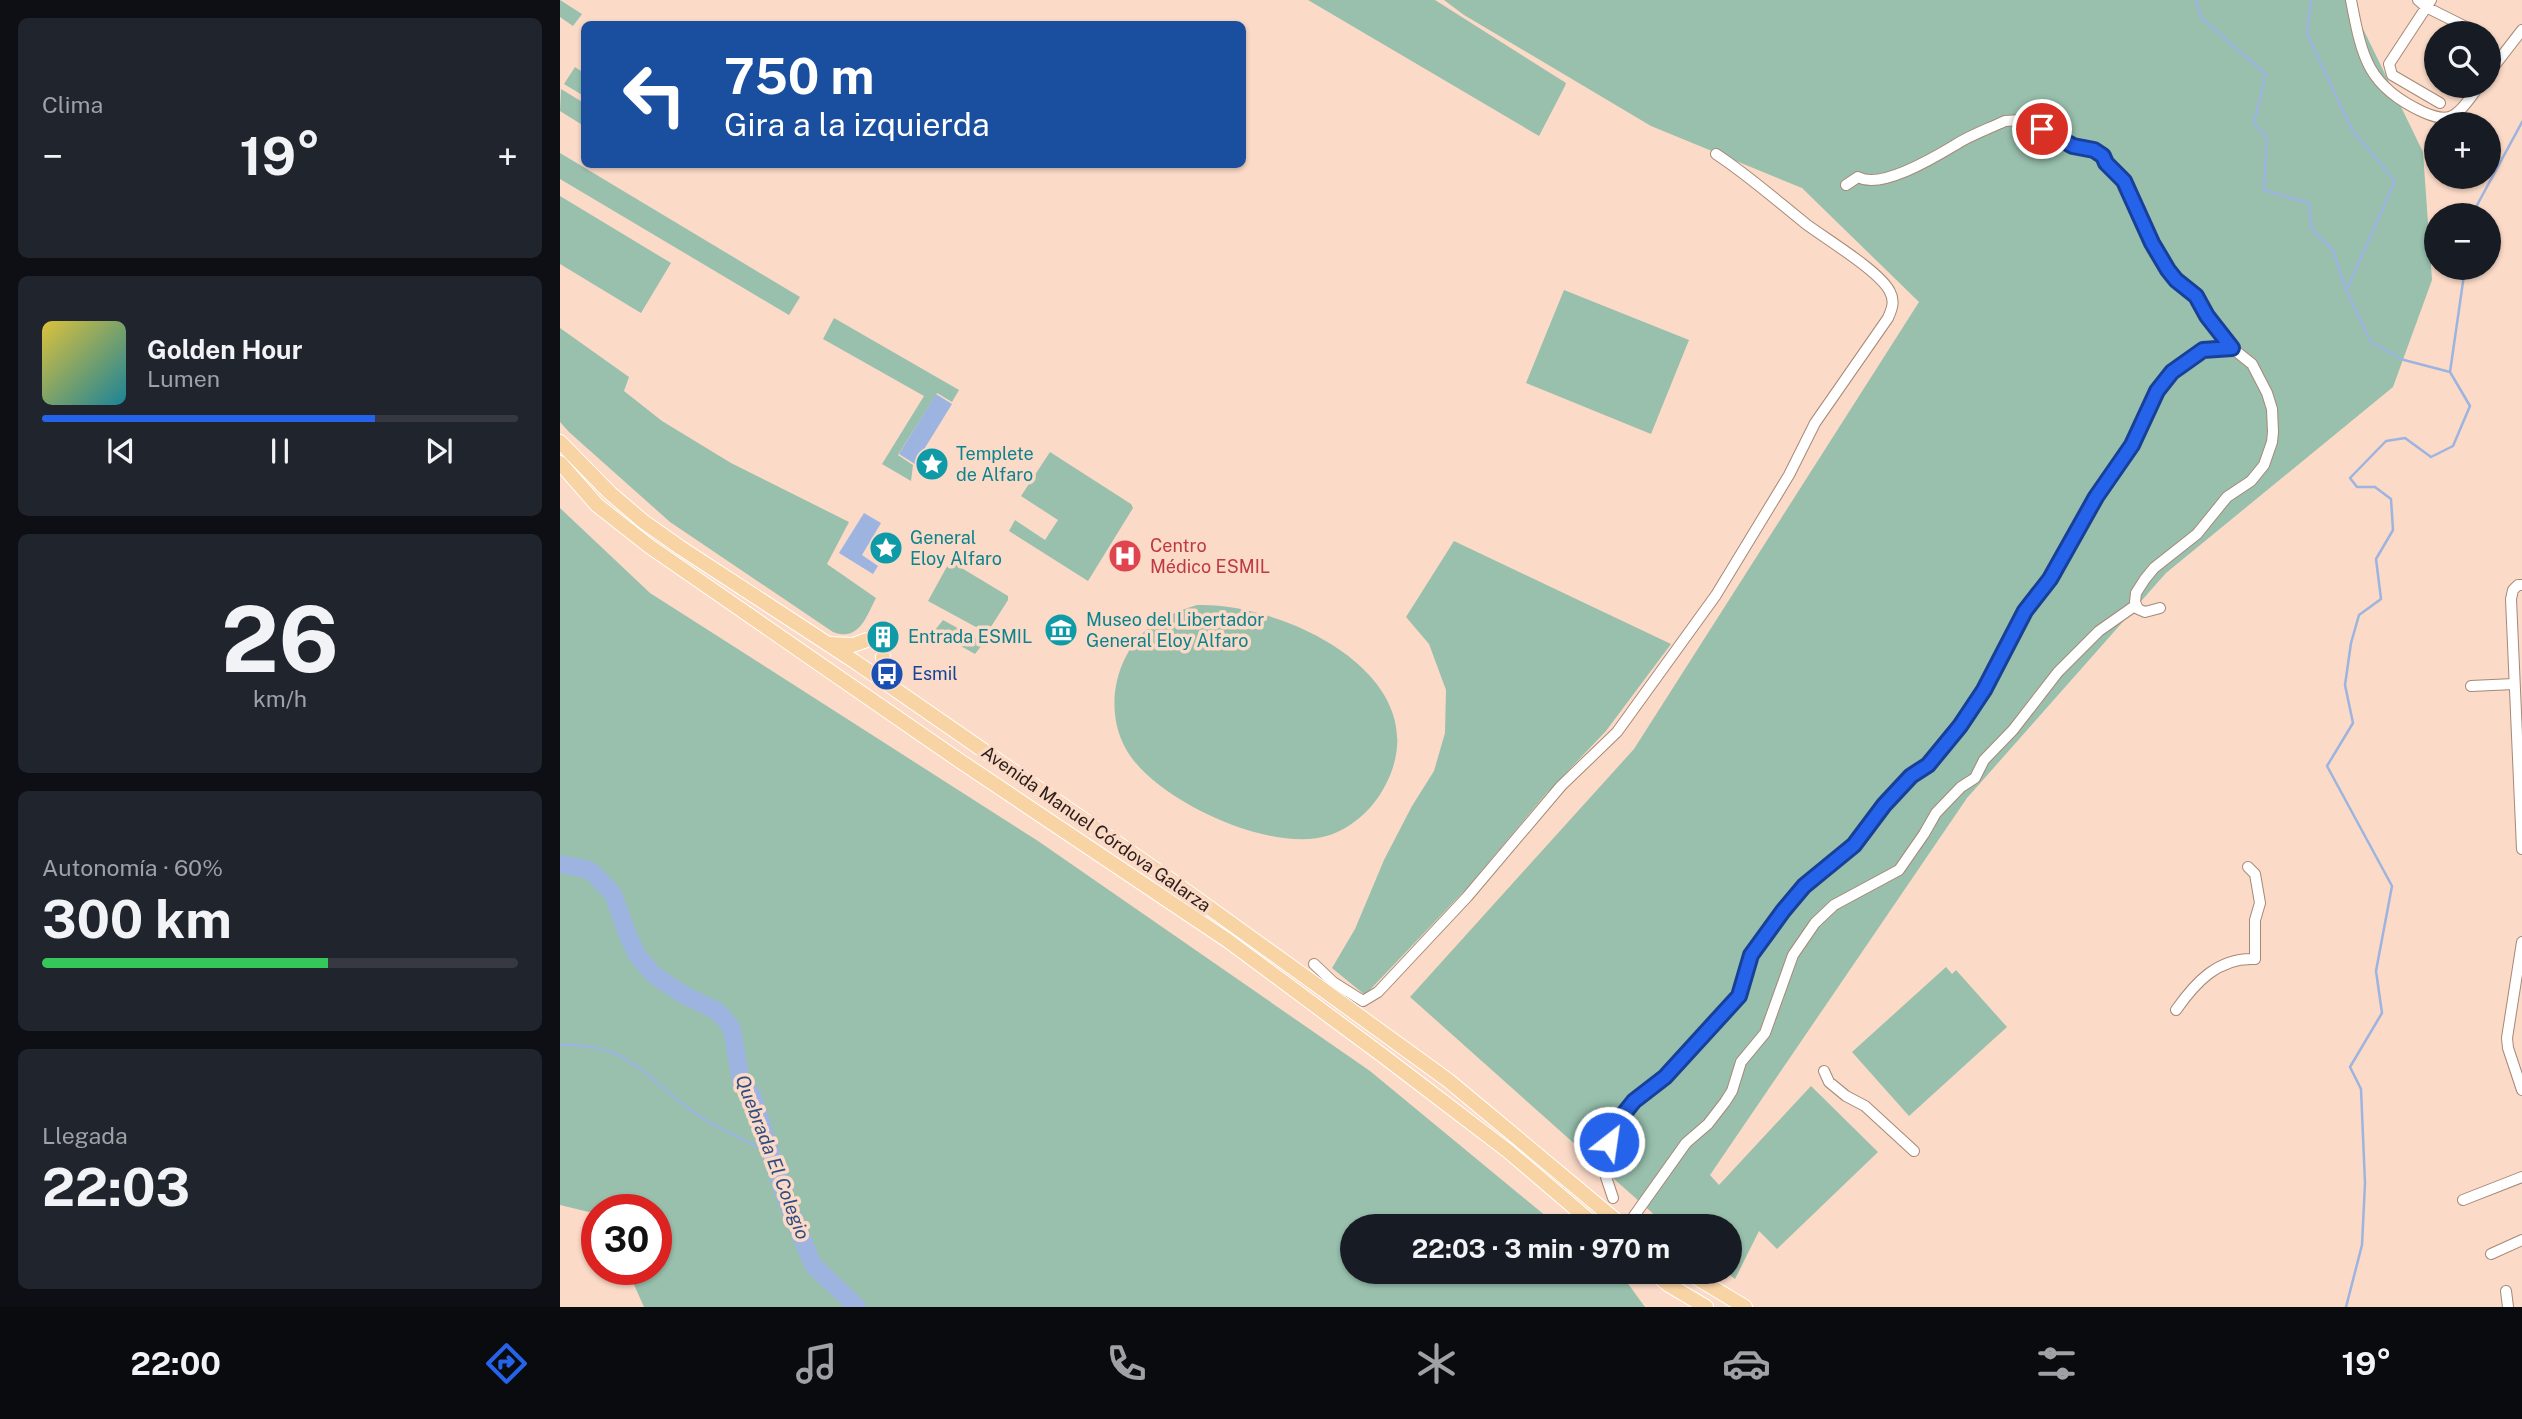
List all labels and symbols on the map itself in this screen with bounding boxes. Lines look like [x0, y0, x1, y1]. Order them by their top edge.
pin [2012, 99, 2072, 159]
place label: Templete de Alfaro [956, 443, 1034, 485]
place icon: Templete de Alfaro [913, 445, 951, 483]
place label: General Eloy Alfaro [910, 527, 1002, 569]
place icon: General Eloy Alfaro [867, 529, 905, 567]
place label: Centro Médico ESMIL [1150, 535, 1270, 577]
hospital icon: Centro Médico ESMIL [1106, 537, 1144, 575]
place label: Museo del Libertador General Eloy Alfaro [1086, 609, 1264, 651]
museum icon: Museo del Libertador General Eloy Alfaro [1042, 611, 1080, 649]
building icon: Entrada ESMIL [864, 618, 902, 656]
place label: Entrada ESMIL [908, 626, 1032, 647]
bus stop icon: Esmil [868, 655, 906, 693]
place label: Esmil [912, 663, 958, 684]
street label: Avenida Manuel Córdova Galarza [978, 741, 1215, 916]
water label: Quebrada El Colegio [731, 1072, 815, 1242]
position arrow [1572, 1105, 1646, 1179]
speed limit sign: 30 [581, 1194, 672, 1285]

